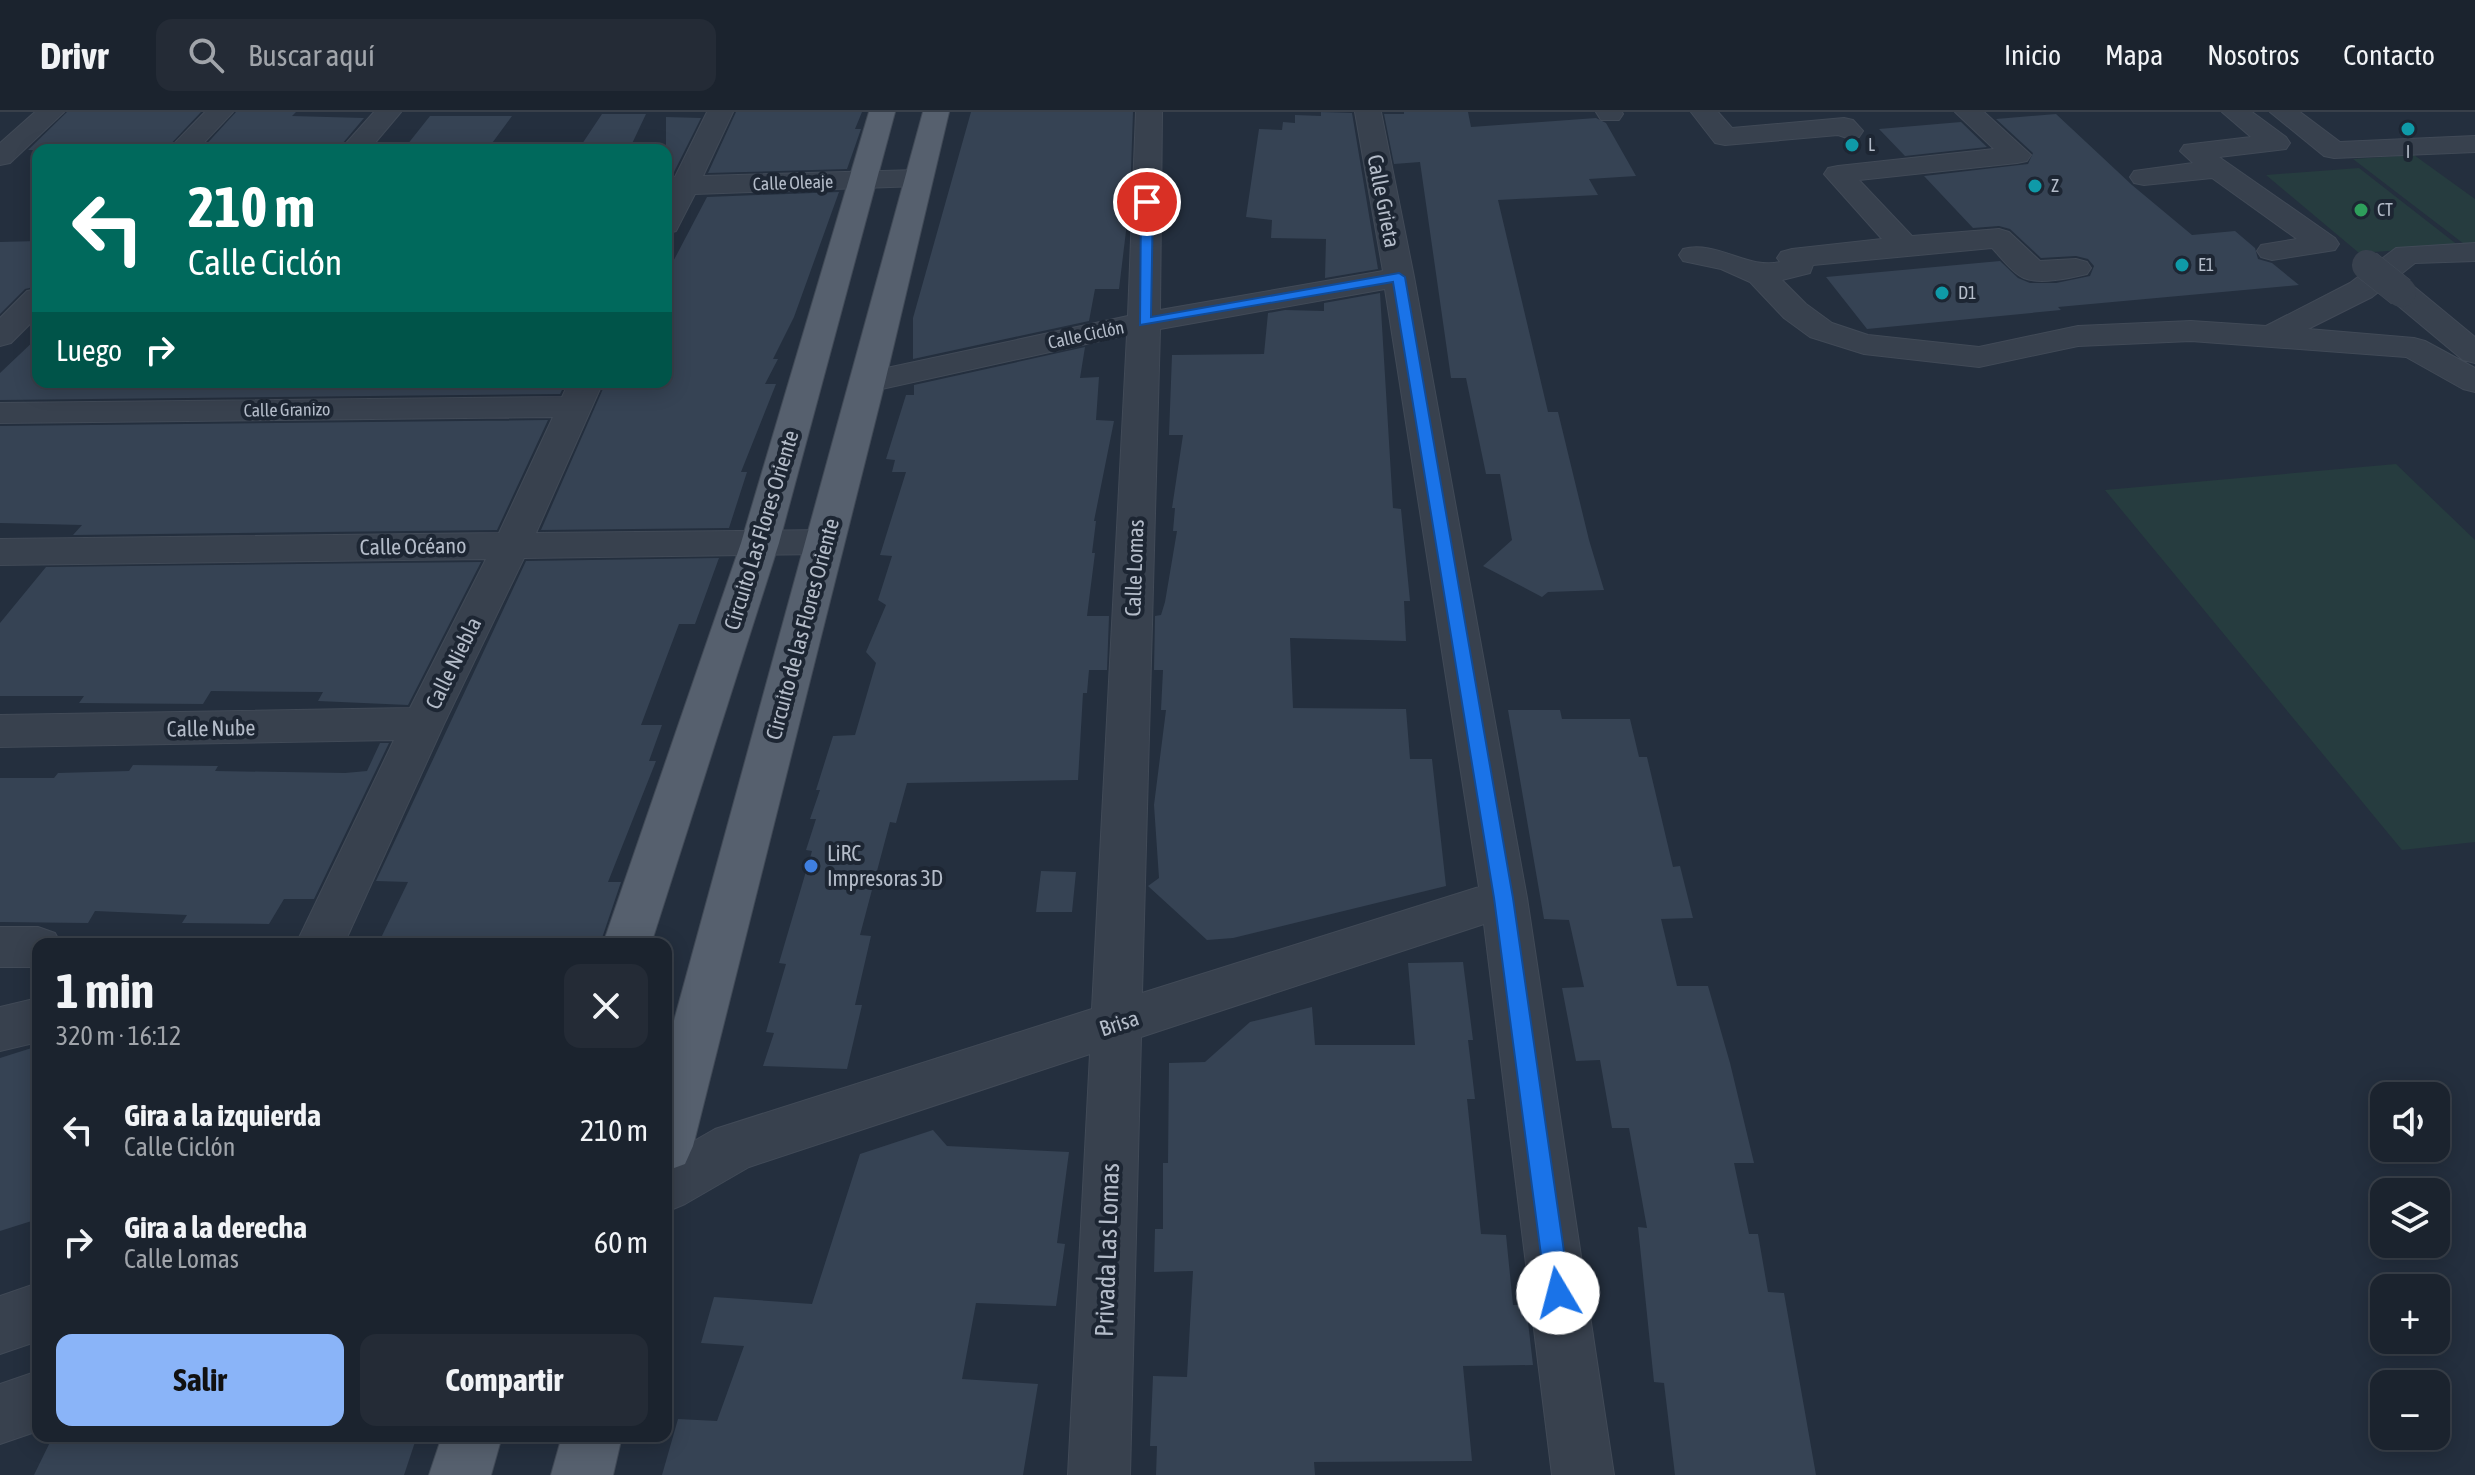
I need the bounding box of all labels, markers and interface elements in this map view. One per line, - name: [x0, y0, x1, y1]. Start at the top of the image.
- search box: [156, 19, 716, 91]
- icon: search: [184, 33, 228, 77]
- text: Drivr: [40, 34, 108, 77]
- text: Buscar aquí: [248, 38, 375, 72]
- text: Inicio: [2004, 39, 2061, 71]
- text: Mapa: [2105, 39, 2163, 71]
- text: Nosotros: [2207, 39, 2299, 71]
- text: Contacto: [2343, 39, 2435, 71]
- marker: I: [2399, 120, 2417, 138]
- place label: L: [1868, 134, 1875, 155]
- marker: L: [1843, 136, 1861, 154]
- place label: I: [2406, 141, 2410, 162]
- street label: Calle Grieta: [1362, 152, 1406, 250]
- pin: [1113, 168, 1181, 236]
- street label: Calle Oleaje: [752, 171, 834, 194]
- text: 210 m: [188, 175, 315, 239]
- place label: Z: [2051, 175, 2059, 196]
- icon: left: [56, 176, 160, 280]
- marker: Z: [2026, 177, 2044, 195]
- icon: arrive: [1125, 180, 1169, 224]
- place label: CT: [2377, 199, 2393, 220]
- marker: CT: [2352, 201, 2370, 219]
- text: Calle Ciclón: [188, 241, 342, 283]
- place label: E1: [2198, 254, 2214, 275]
- marker: E1: [2173, 256, 2191, 274]
- place label: D1: [1958, 282, 1977, 303]
- marker: D1: [1933, 284, 1951, 302]
- street label: Calle Ciclón: [1046, 316, 1126, 353]
- icon: right: [138, 328, 182, 372]
- text: Luego: [56, 333, 122, 367]
- street label: Calle Granizo: [243, 398, 331, 421]
- street label: Circuito Las Flores Oriente: [718, 427, 804, 633]
- street label: Circuito de las Flores Oriente: [760, 515, 844, 743]
- street label: Calle Lomas: [1119, 519, 1149, 617]
- street label: Calle Océano: [359, 532, 467, 560]
- street label: Calle Niebla: [420, 613, 486, 713]
- street label: Calle Nube: [166, 714, 256, 742]
- place label: LiRC Impresoras 3D: [827, 840, 943, 891]
- marker: LiRC Impresoras 3D: [802, 857, 820, 875]
- text: 1 min: [56, 963, 154, 1018]
- button: close: [564, 964, 648, 1048]
- street label: Brisa: [1096, 1004, 1142, 1042]
- text: 320 m · 16:12: [56, 1021, 181, 1051]
- map controls: [2370, 1082, 2450, 1450]
- button: sound: [2370, 1082, 2450, 1162]
- text: Gira a la izquierda: [124, 1098, 321, 1132]
- icon: left: [56, 1108, 100, 1152]
- text: 210 m: [580, 1113, 648, 1147]
- text: Calle Ciclón: [124, 1132, 235, 1162]
- street label: Privada Las Lomas: [1089, 1162, 1125, 1338]
- button: layers: [2370, 1178, 2450, 1258]
- text: Gira a la derecha: [124, 1210, 307, 1244]
- icon: right: [56, 1220, 100, 1264]
- text: 60 m: [594, 1225, 648, 1259]
- text: Calle Lomas: [124, 1244, 239, 1274]
- position arrow: [1516, 1251, 1600, 1335]
- button: +: [2370, 1274, 2450, 1354]
- button: Salir: [56, 1334, 344, 1426]
- button: Compartir: [360, 1334, 648, 1426]
- button: −: [2370, 1370, 2450, 1450]

